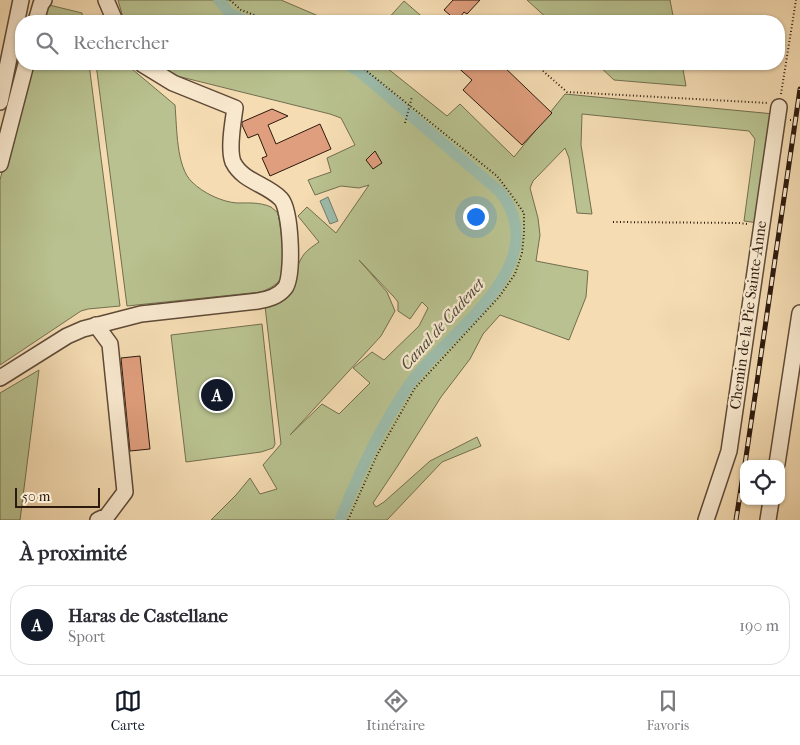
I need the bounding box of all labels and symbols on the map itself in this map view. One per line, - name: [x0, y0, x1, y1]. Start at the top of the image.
- your location: [463, 204, 489, 230]
- street label: Chemin de la Pie Sainte-Anne: [726, 219, 770, 411]
- water label: Canal de Cadenet: [396, 274, 489, 373]
- pin: A: [201, 376, 233, 414]
- scale bar: [15, 485, 100, 508]

